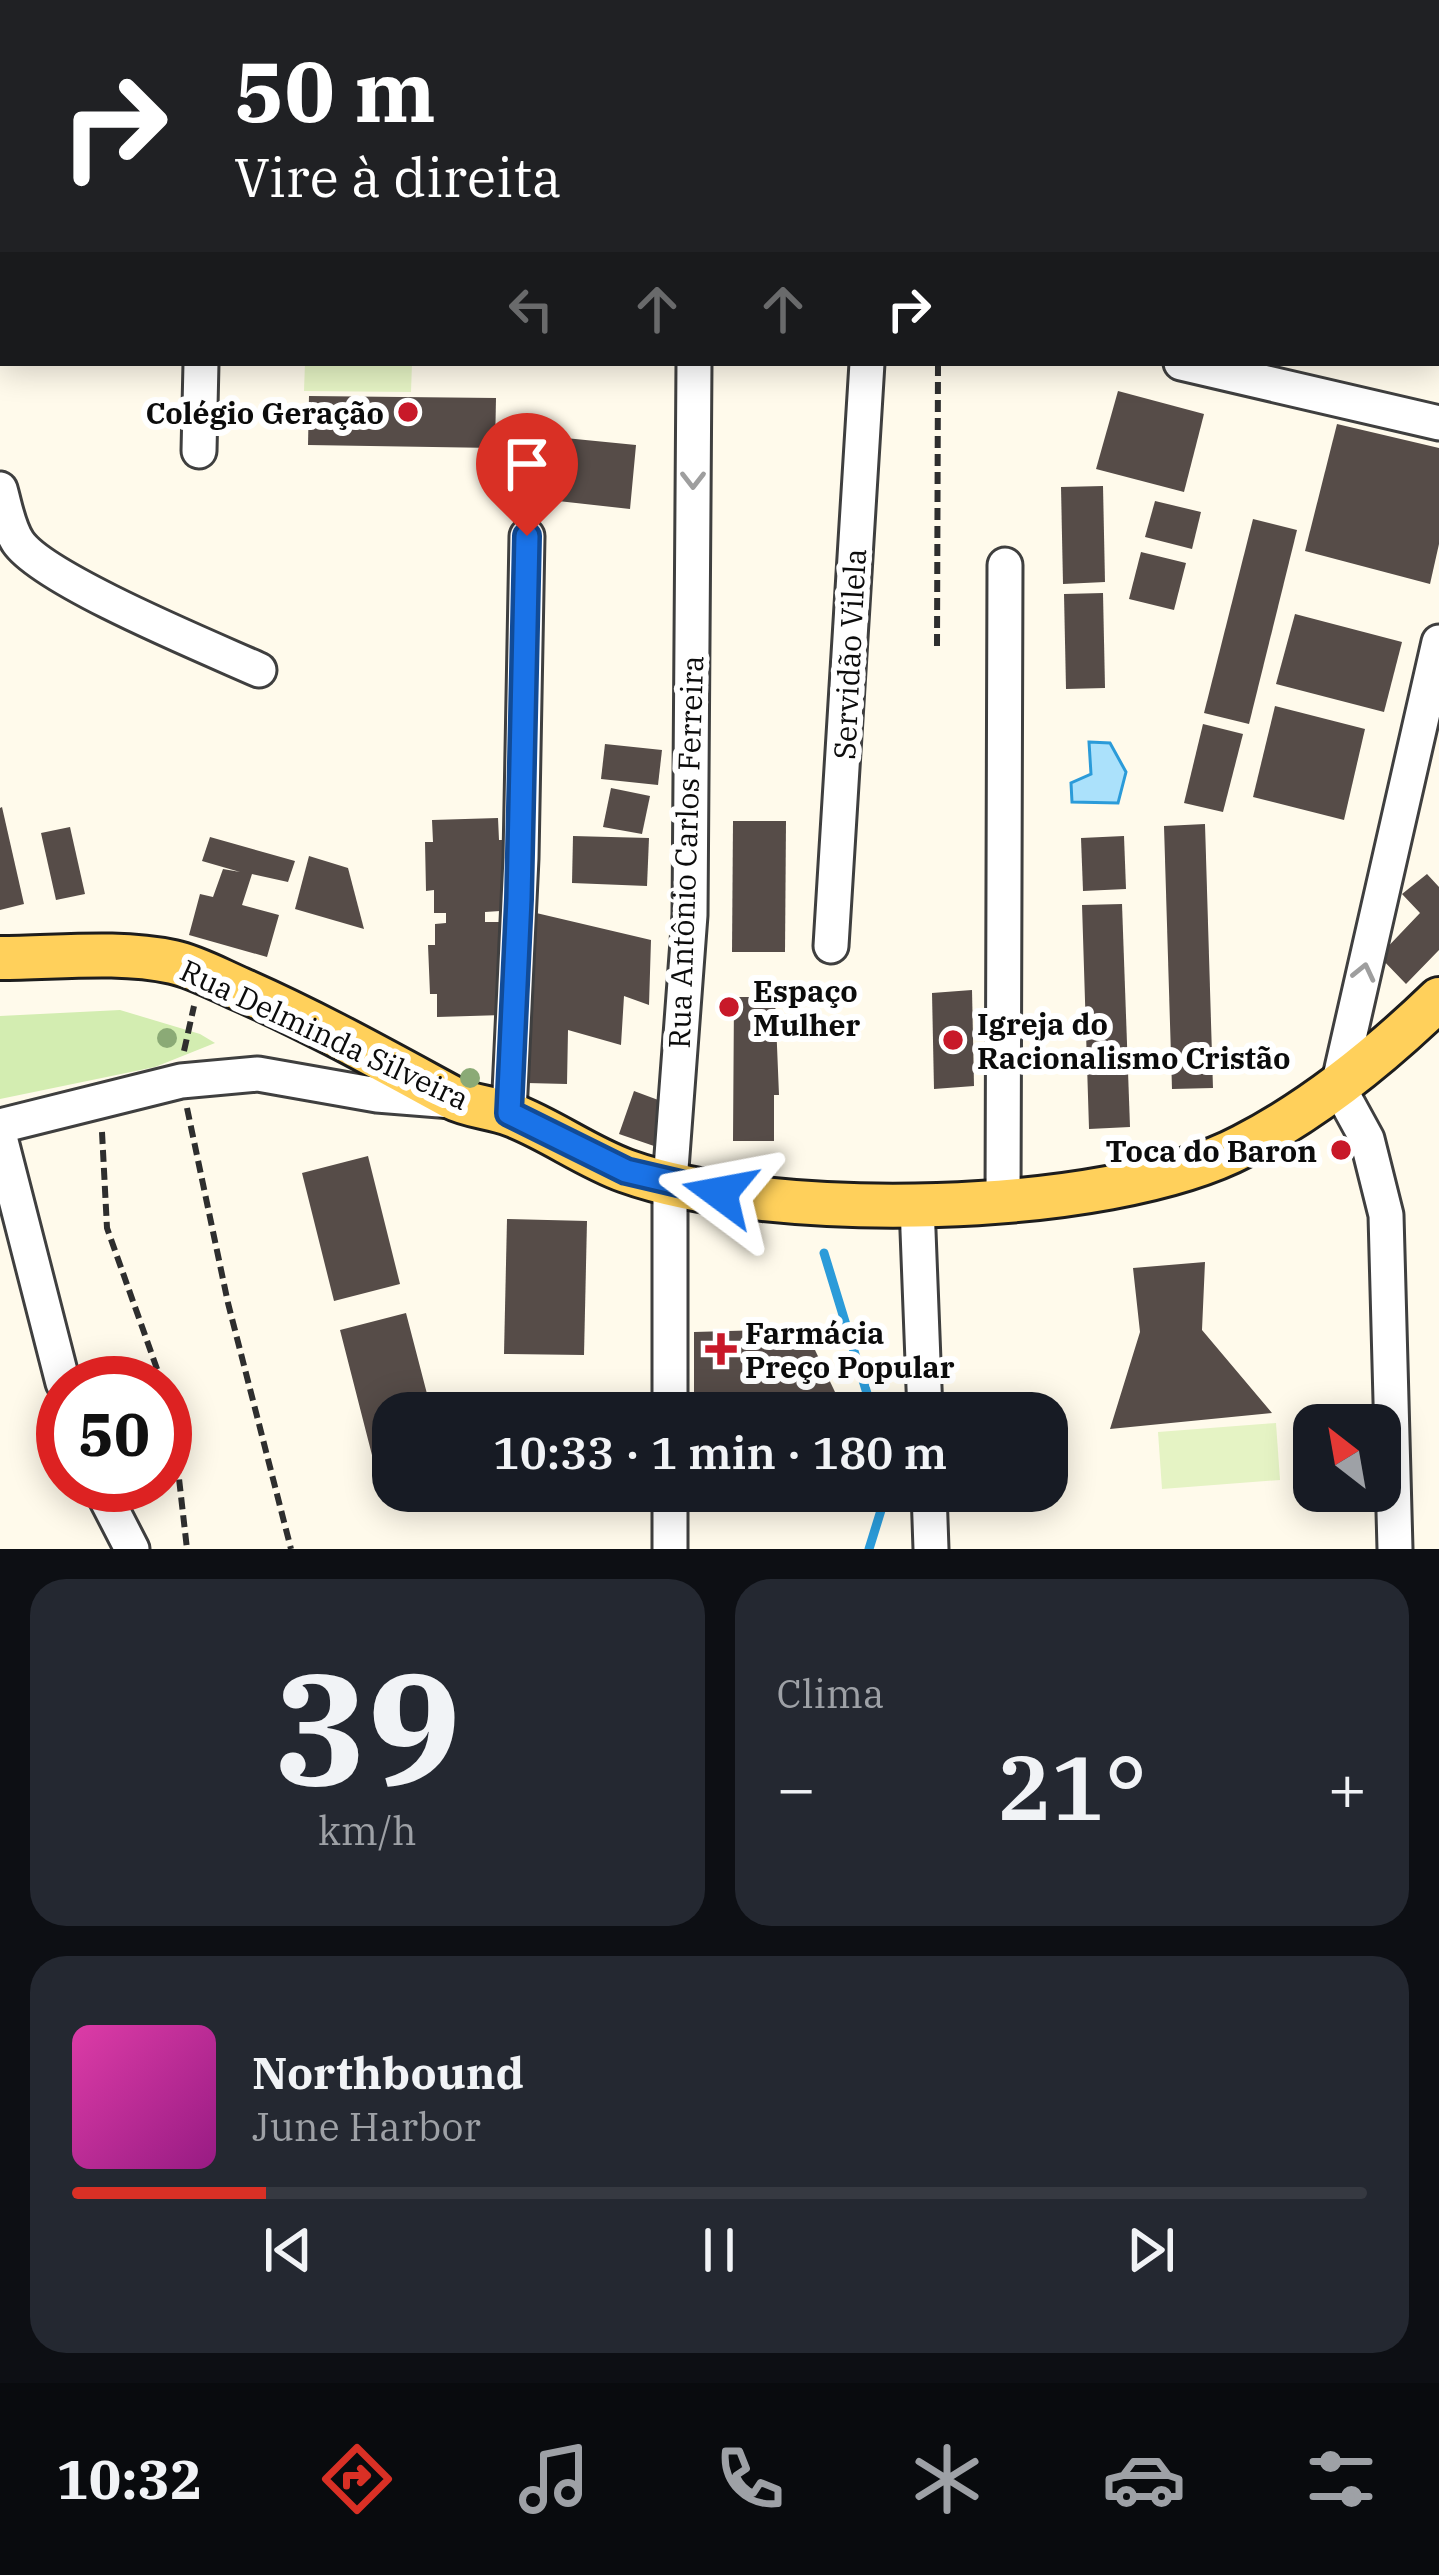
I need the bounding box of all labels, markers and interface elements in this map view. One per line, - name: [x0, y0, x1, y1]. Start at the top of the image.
- text: 50 m: [234, 36, 436, 145]
- icon: right: [36, 48, 192, 204]
- text: Vire à direita: [234, 142, 561, 212]
- icon: left: [498, 276, 564, 342]
- icon: ahead: [624, 276, 690, 342]
- icon: ahead: [750, 276, 816, 342]
- icon: right: [876, 276, 942, 342]
- place label: Colégio Geração: [146, 393, 384, 432]
- marker: Colégio Geração: [395, 399, 421, 425]
- pin: [476, 413, 578, 536]
- icon: arrive: [494, 431, 560, 497]
- one-way arrow: [680, 472, 706, 490]
- street label: Servidão Vilela: [824, 548, 874, 760]
- street label: Rua Antônio Carlos Ferreira: [659, 655, 711, 1049]
- street label: Rua Delminda Silveira: [174, 950, 476, 1118]
- one-way arrow: [1350, 962, 1375, 982]
- place label: Espaço Mulher: [753, 971, 861, 1044]
- marker: Espaço Mulher: [716, 994, 742, 1020]
- place label: Igreja do Racionalismo Cristão: [977, 1004, 1291, 1077]
- marker: Igreja do Racionalismo Cristão: [940, 1027, 966, 1053]
- position arrow: [657, 1130, 783, 1256]
- place label: Toca do Baron: [1106, 1131, 1317, 1170]
- marker: Toca do Baron: [1328, 1137, 1354, 1163]
- place label: Farmácia Preço Popular: [745, 1313, 955, 1386]
- marker: Farmácia Preço Popular: [708, 1336, 734, 1362]
- speed limit sign: 50: [36, 1356, 192, 1512]
- north arrow: [1293, 1404, 1401, 1512]
- map controls: [1293, 1404, 1401, 1512]
- text: 10:33 · 1 min · 180 m: [493, 1423, 947, 1481]
- text: 39: [274, 1625, 461, 1828]
- text: Clima: [777, 1668, 884, 1719]
- text: 21°: [997, 1728, 1147, 1845]
- text: −: [777, 1744, 816, 1830]
- text: +: [1327, 1744, 1367, 1830]
- text: km/h: [318, 1805, 417, 1856]
- text: Northbound: [252, 2043, 524, 2101]
- text: June Harbor: [252, 2101, 481, 2152]
- icon: previous: [255, 2217, 321, 2283]
- icon: pause: [686, 2217, 752, 2283]
- icon: next: [1118, 2217, 1184, 2283]
- icon: directions: [315, 2437, 399, 2521]
- icon: music: [512, 2437, 596, 2521]
- icon: phone: [708, 2437, 792, 2521]
- icon: climate: [905, 2437, 989, 2521]
- icon: car: [1102, 2437, 1186, 2521]
- icon: filters: [1299, 2437, 1383, 2521]
- text: 10:32: [56, 2444, 202, 2514]

